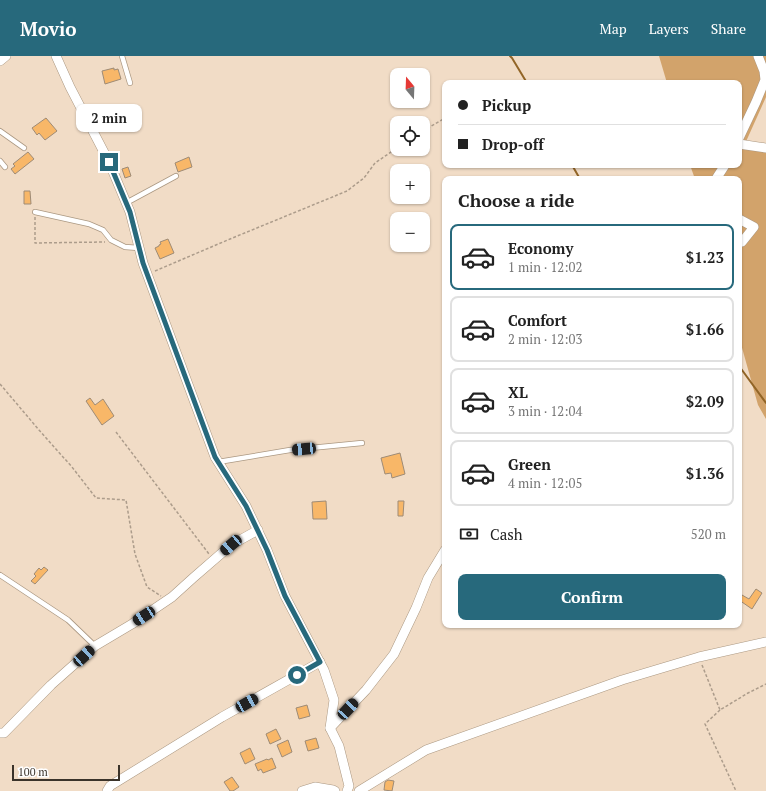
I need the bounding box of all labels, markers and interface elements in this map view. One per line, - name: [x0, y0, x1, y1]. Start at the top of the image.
- text: Movio: [20, 16, 77, 41]
- text: Map: [600, 19, 627, 38]
- text: Layers: [649, 19, 689, 38]
- text: Share: [711, 19, 746, 38]
- north arrow: [390, 68, 430, 108]
- map controls: [390, 68, 430, 252]
- text: Pickup: [482, 95, 531, 115]
- callout: 2 min: [76, 104, 142, 132]
- text: 2 min: [91, 109, 127, 127]
- button: locate: [390, 116, 430, 156]
- text: Drop-off: [482, 134, 544, 154]
- route end: [100, 153, 118, 171]
- button: +: [390, 164, 430, 204]
- text: Choose a ride: [458, 188, 574, 212]
- button: −: [390, 212, 430, 252]
- text: Economy: [508, 238, 573, 258]
- icon: car: [460, 239, 496, 275]
- text: $1.23: [686, 247, 724, 267]
- text: 1 min · 12:02: [508, 258, 582, 276]
- text: Comfort: [508, 310, 567, 330]
- icon: car: [460, 311, 496, 347]
- text: $1.66: [686, 319, 724, 339]
- text: 2 min · 12:03: [508, 330, 582, 348]
- text: XL: [508, 382, 528, 402]
- icon: car: [460, 383, 496, 419]
- text: $2.09: [686, 391, 724, 411]
- text: 3 min · 12:04: [508, 402, 582, 420]
- car: [292, 442, 316, 456]
- text: Green: [508, 454, 551, 474]
- icon: car: [460, 455, 496, 491]
- text: $1.36: [686, 463, 724, 483]
- text: 4 min · 12:05: [508, 474, 582, 492]
- icon: cash: [458, 523, 480, 545]
- text: Cash: [490, 524, 523, 544]
- text: 520 m: [691, 525, 726, 543]
- car: [218, 533, 244, 557]
- button: Confirm: [458, 574, 726, 620]
- car: [131, 604, 157, 628]
- car: [71, 644, 97, 668]
- route start: [288, 666, 306, 684]
- car: [234, 692, 260, 714]
- car: [335, 696, 361, 722]
- scale bar: [12, 763, 120, 782]
- text: 100 m: [18, 765, 48, 779]

